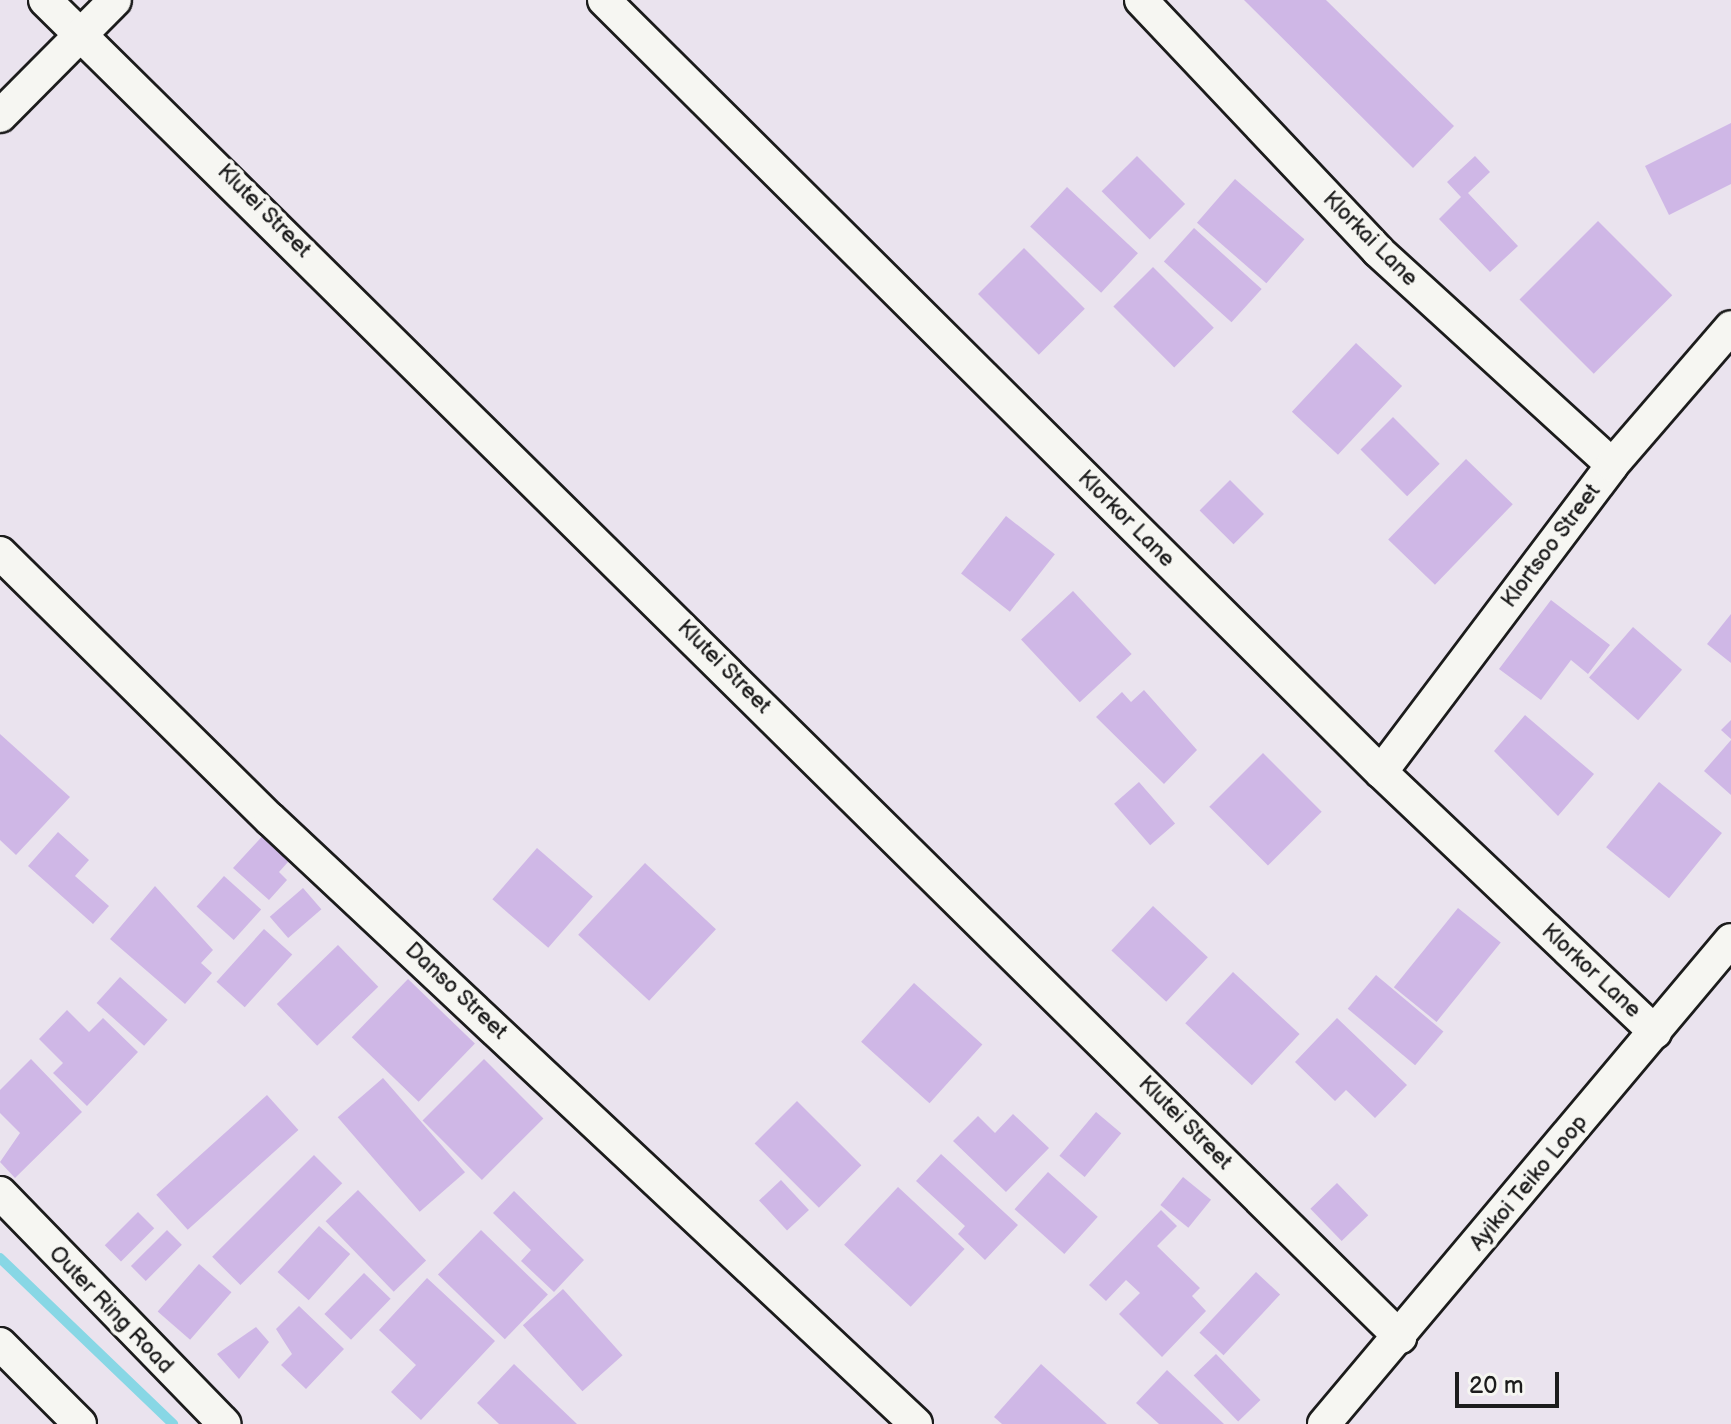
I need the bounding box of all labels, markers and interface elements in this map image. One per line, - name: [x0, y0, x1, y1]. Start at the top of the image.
- street label: Klutei Street: [212, 159, 316, 263]
- street label: Klorkai Lane: [1317, 186, 1423, 292]
- street label: Klorkor Lane: [1072, 465, 1180, 573]
- street label: Klortsoo Street: [1496, 479, 1606, 613]
- street label: Klutei Street: [672, 615, 776, 719]
- street label: Klorkor Lane: [1536, 918, 1646, 1024]
- street label: Danso Street: [399, 937, 513, 1045]
- street label: Klutei Street: [1133, 1071, 1237, 1175]
- street label: Ayikoi Teiko Loop: [1464, 1109, 1594, 1257]
- street label: Outer Ring Road: [43, 1241, 179, 1379]
- scale bar: [1459, 1356, 1563, 1406]
- text: 20 m: [1469, 1371, 1524, 1400]

